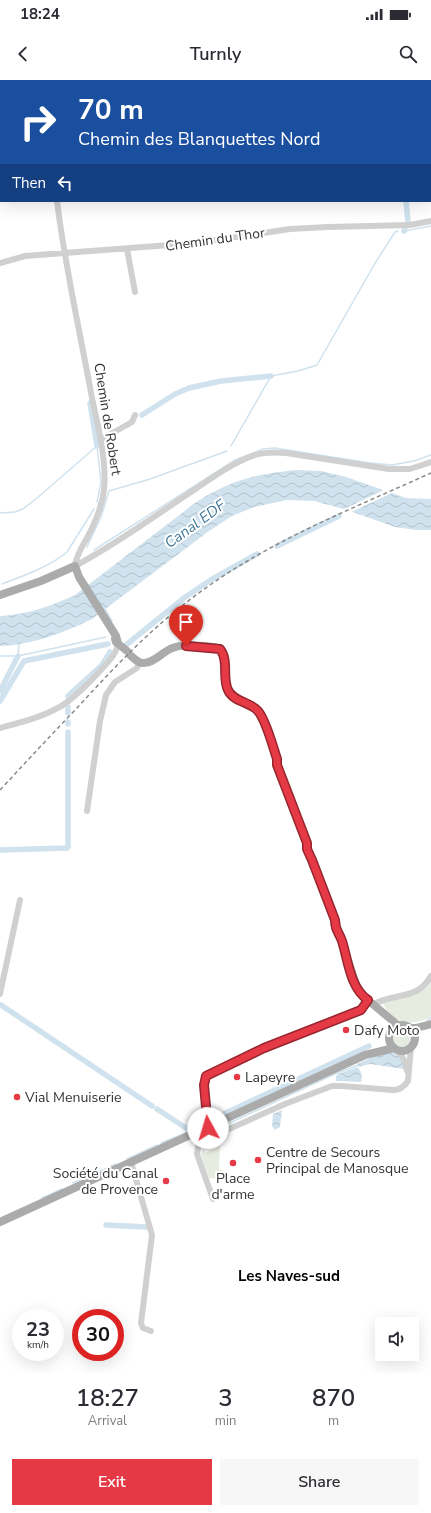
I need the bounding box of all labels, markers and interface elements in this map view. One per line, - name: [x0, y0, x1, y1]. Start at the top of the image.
- text: 18:24: [20, 4, 60, 24]
- text: Turnly: [190, 42, 241, 66]
- icon: back: [12, 43, 34, 65]
- icon: search: [397, 43, 419, 65]
- text: 70 m: [78, 91, 144, 129]
- icon: right: [12, 96, 64, 148]
- text: Chemin des Blanquettes Nord: [78, 127, 320, 151]
- icon: left: [54, 172, 76, 194]
- text: Then: [12, 173, 46, 193]
- street label: Chemin du Thor: [164, 223, 266, 256]
- street label: Chemin de Robert: [89, 361, 126, 477]
- water label: Canal EDF: [161, 495, 230, 553]
- pin: [169, 605, 203, 646]
- icon: arrive: [175, 611, 197, 633]
- place label: Dafy Moto: [354, 1021, 420, 1040]
- marker: Dafy Moto: [341, 1025, 351, 1035]
- place label: Lapeyre: [245, 1068, 295, 1087]
- marker: Lapeyre: [232, 1072, 242, 1082]
- place label: Vial Menuiserie: [24, 1088, 121, 1107]
- marker: Vial Menuiserie: [12, 1092, 22, 1102]
- position arrow: [187, 1107, 229, 1149]
- place label: Centre de Secours Principal de Manosque: [266, 1143, 409, 1178]
- marker: Centre de Secours Principal de Manosque: [253, 1155, 263, 1165]
- marker: Place d'arme: [228, 1158, 238, 1168]
- place label: Société du Canal de Provence: [53, 1164, 159, 1199]
- place label: Place d'arme: [211, 1169, 255, 1204]
- marker: Société du Canal de Provence: [161, 1176, 171, 1186]
- district label: Les Naves-sud: [238, 1266, 340, 1286]
- speed limit sign: 30: [72, 1309, 124, 1361]
- text: 23: [26, 1316, 50, 1343]
- map controls: [375, 1317, 419, 1361]
- button: sound: [375, 1317, 419, 1361]
- text: km/h: [27, 1338, 49, 1352]
- text: 18:27: [76, 1382, 139, 1414]
- text: 3: [218, 1382, 233, 1414]
- text: 870: [312, 1382, 355, 1414]
- text: Arrival: [88, 1412, 127, 1430]
- text: min: [215, 1412, 236, 1430]
- text: m: [328, 1412, 339, 1430]
- button: Exit: [12, 1459, 212, 1505]
- button: Share: [220, 1459, 419, 1505]

